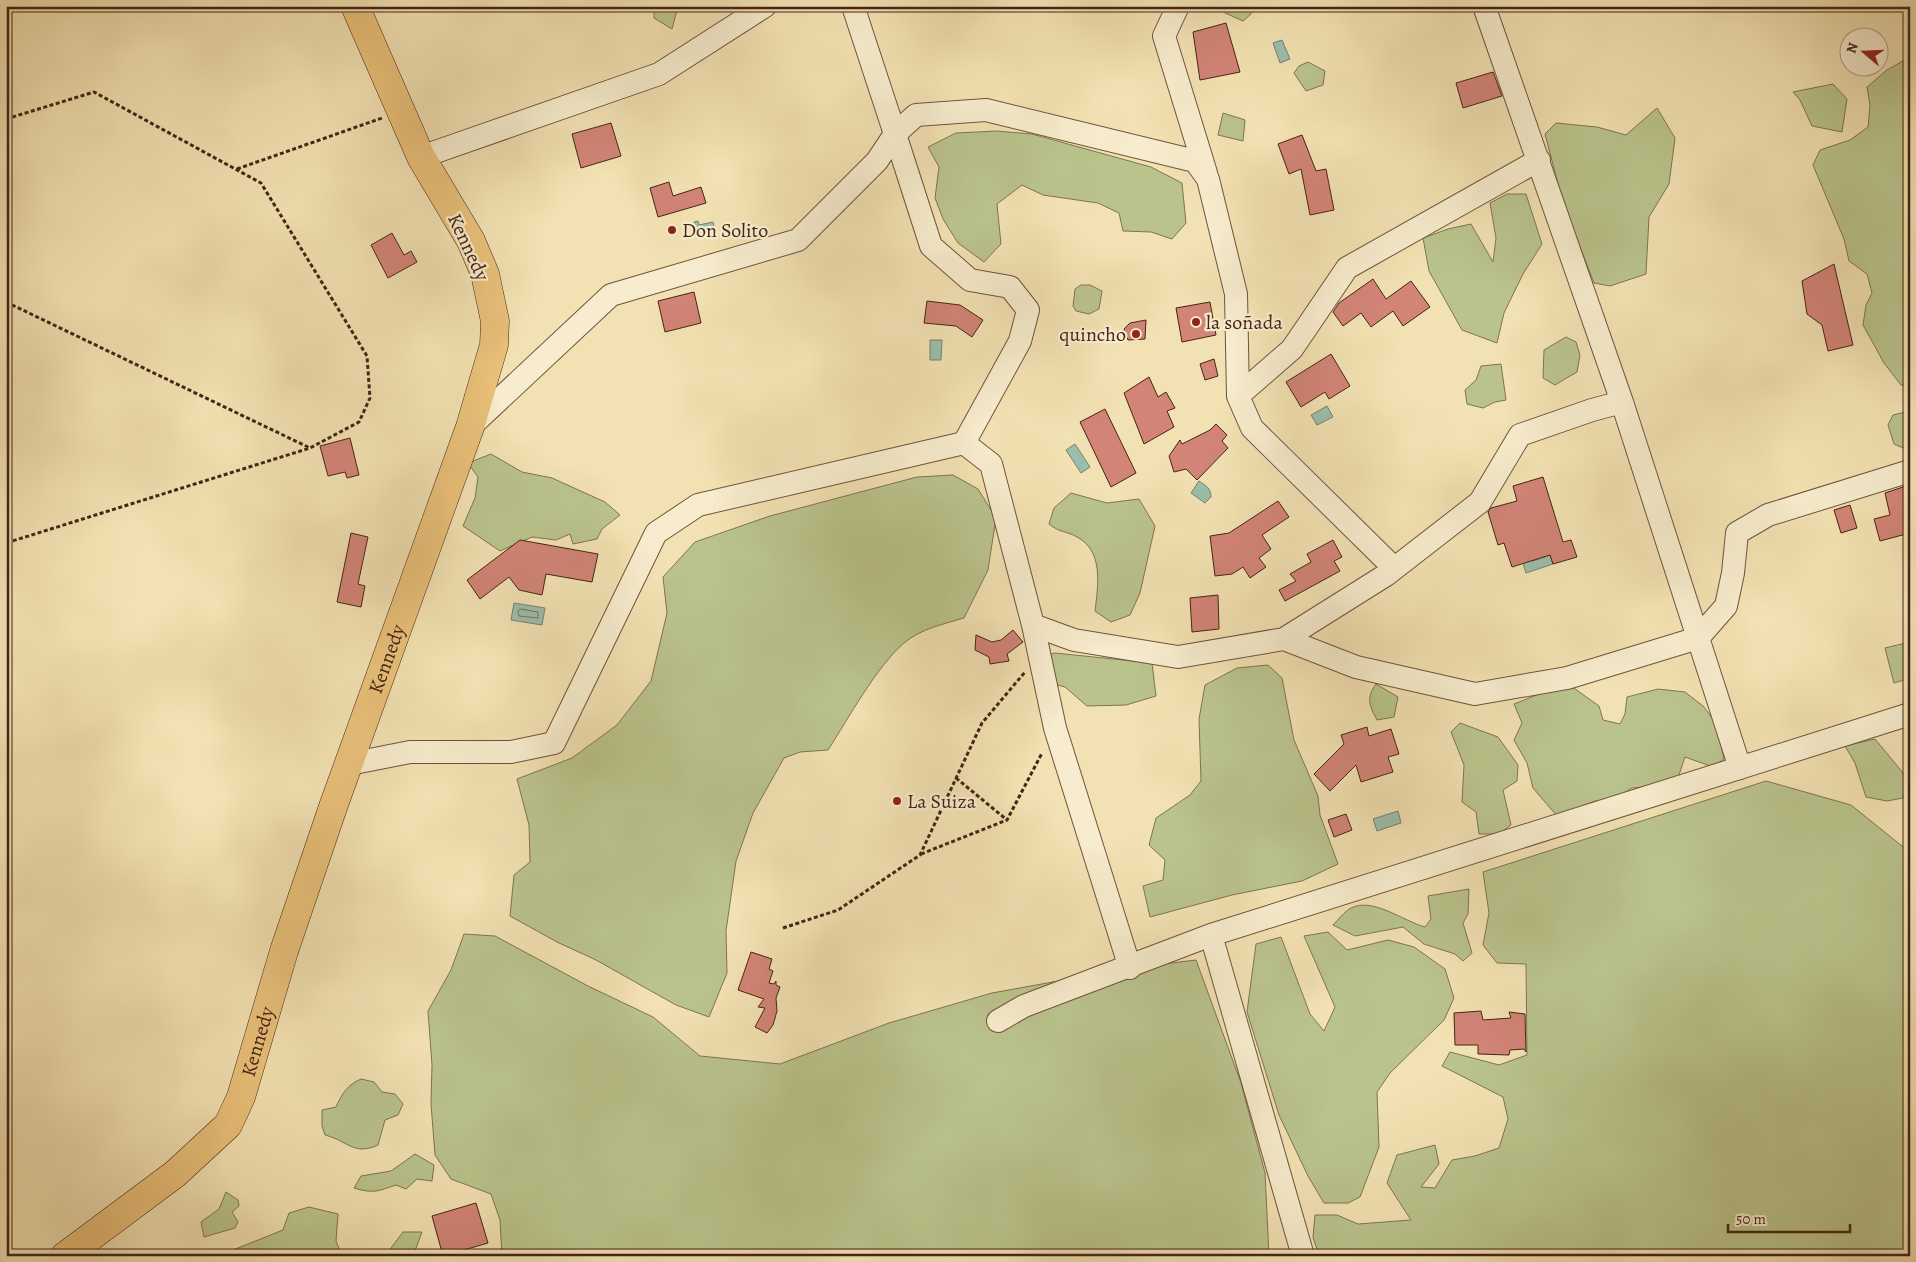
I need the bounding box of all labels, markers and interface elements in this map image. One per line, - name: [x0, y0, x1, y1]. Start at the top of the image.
- north arrow: [1838, 28, 1888, 78]
- text: N: [1842, 40, 1863, 56]
- street label: Kennedy: [441, 209, 496, 286]
- place label: Don Solito: [682, 217, 768, 244]
- marker: Don Solito: [666, 224, 678, 236]
- place label: la soñada: [1206, 309, 1283, 336]
- marker: la soñada: [1190, 316, 1202, 328]
- place label: quincho: [1059, 321, 1126, 348]
- marker: quincho: [1130, 328, 1142, 340]
- street label: Kennedy: [362, 620, 412, 697]
- place label: La Suiza: [907, 788, 977, 815]
- marker: La Suiza: [891, 795, 903, 807]
- street label: Kennedy: [235, 1003, 281, 1080]
- scale bar: [1728, 1202, 1851, 1234]
- text: 50 m: [1736, 1209, 1766, 1229]

